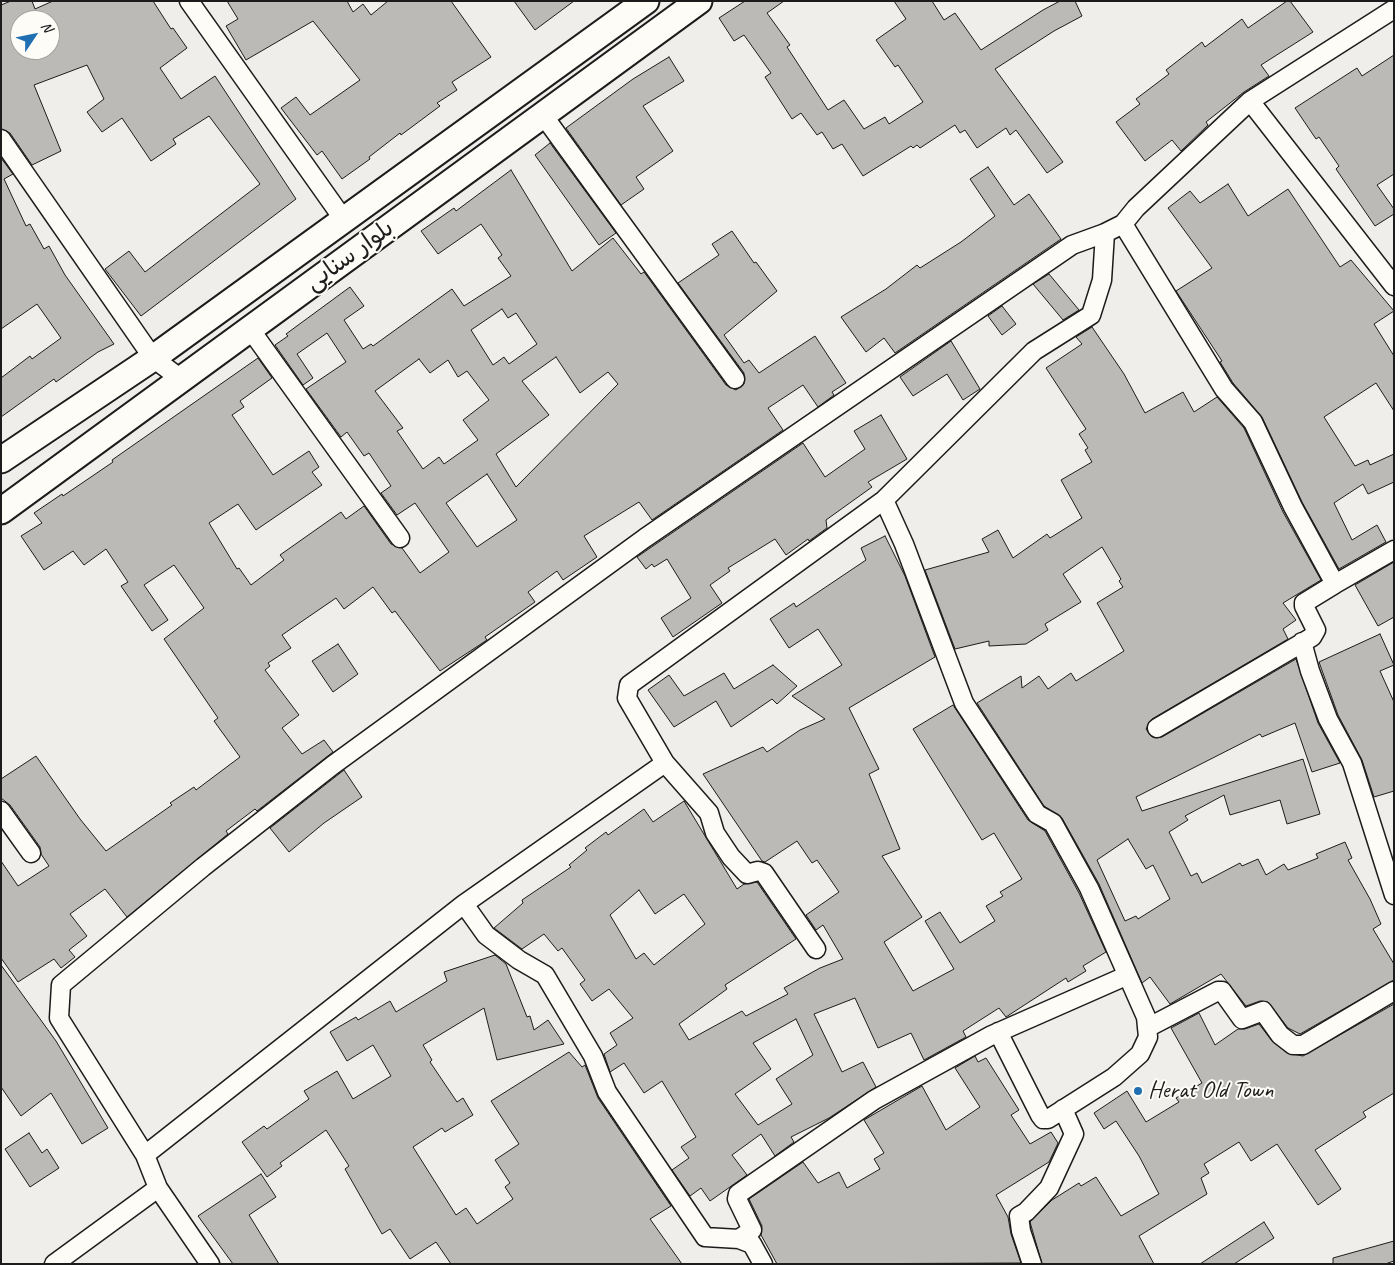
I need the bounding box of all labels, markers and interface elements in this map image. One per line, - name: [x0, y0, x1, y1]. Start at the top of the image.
- north arrow: [10, 10, 60, 60]
- text: N: [38, 19, 56, 35]
- street label: بلوار سنایی: [300, 214, 400, 298]
- place label: Herat Old Town: [1148, 1077, 1273, 1105]
- marker: Herat Old Town: [1132, 1085, 1144, 1097]

